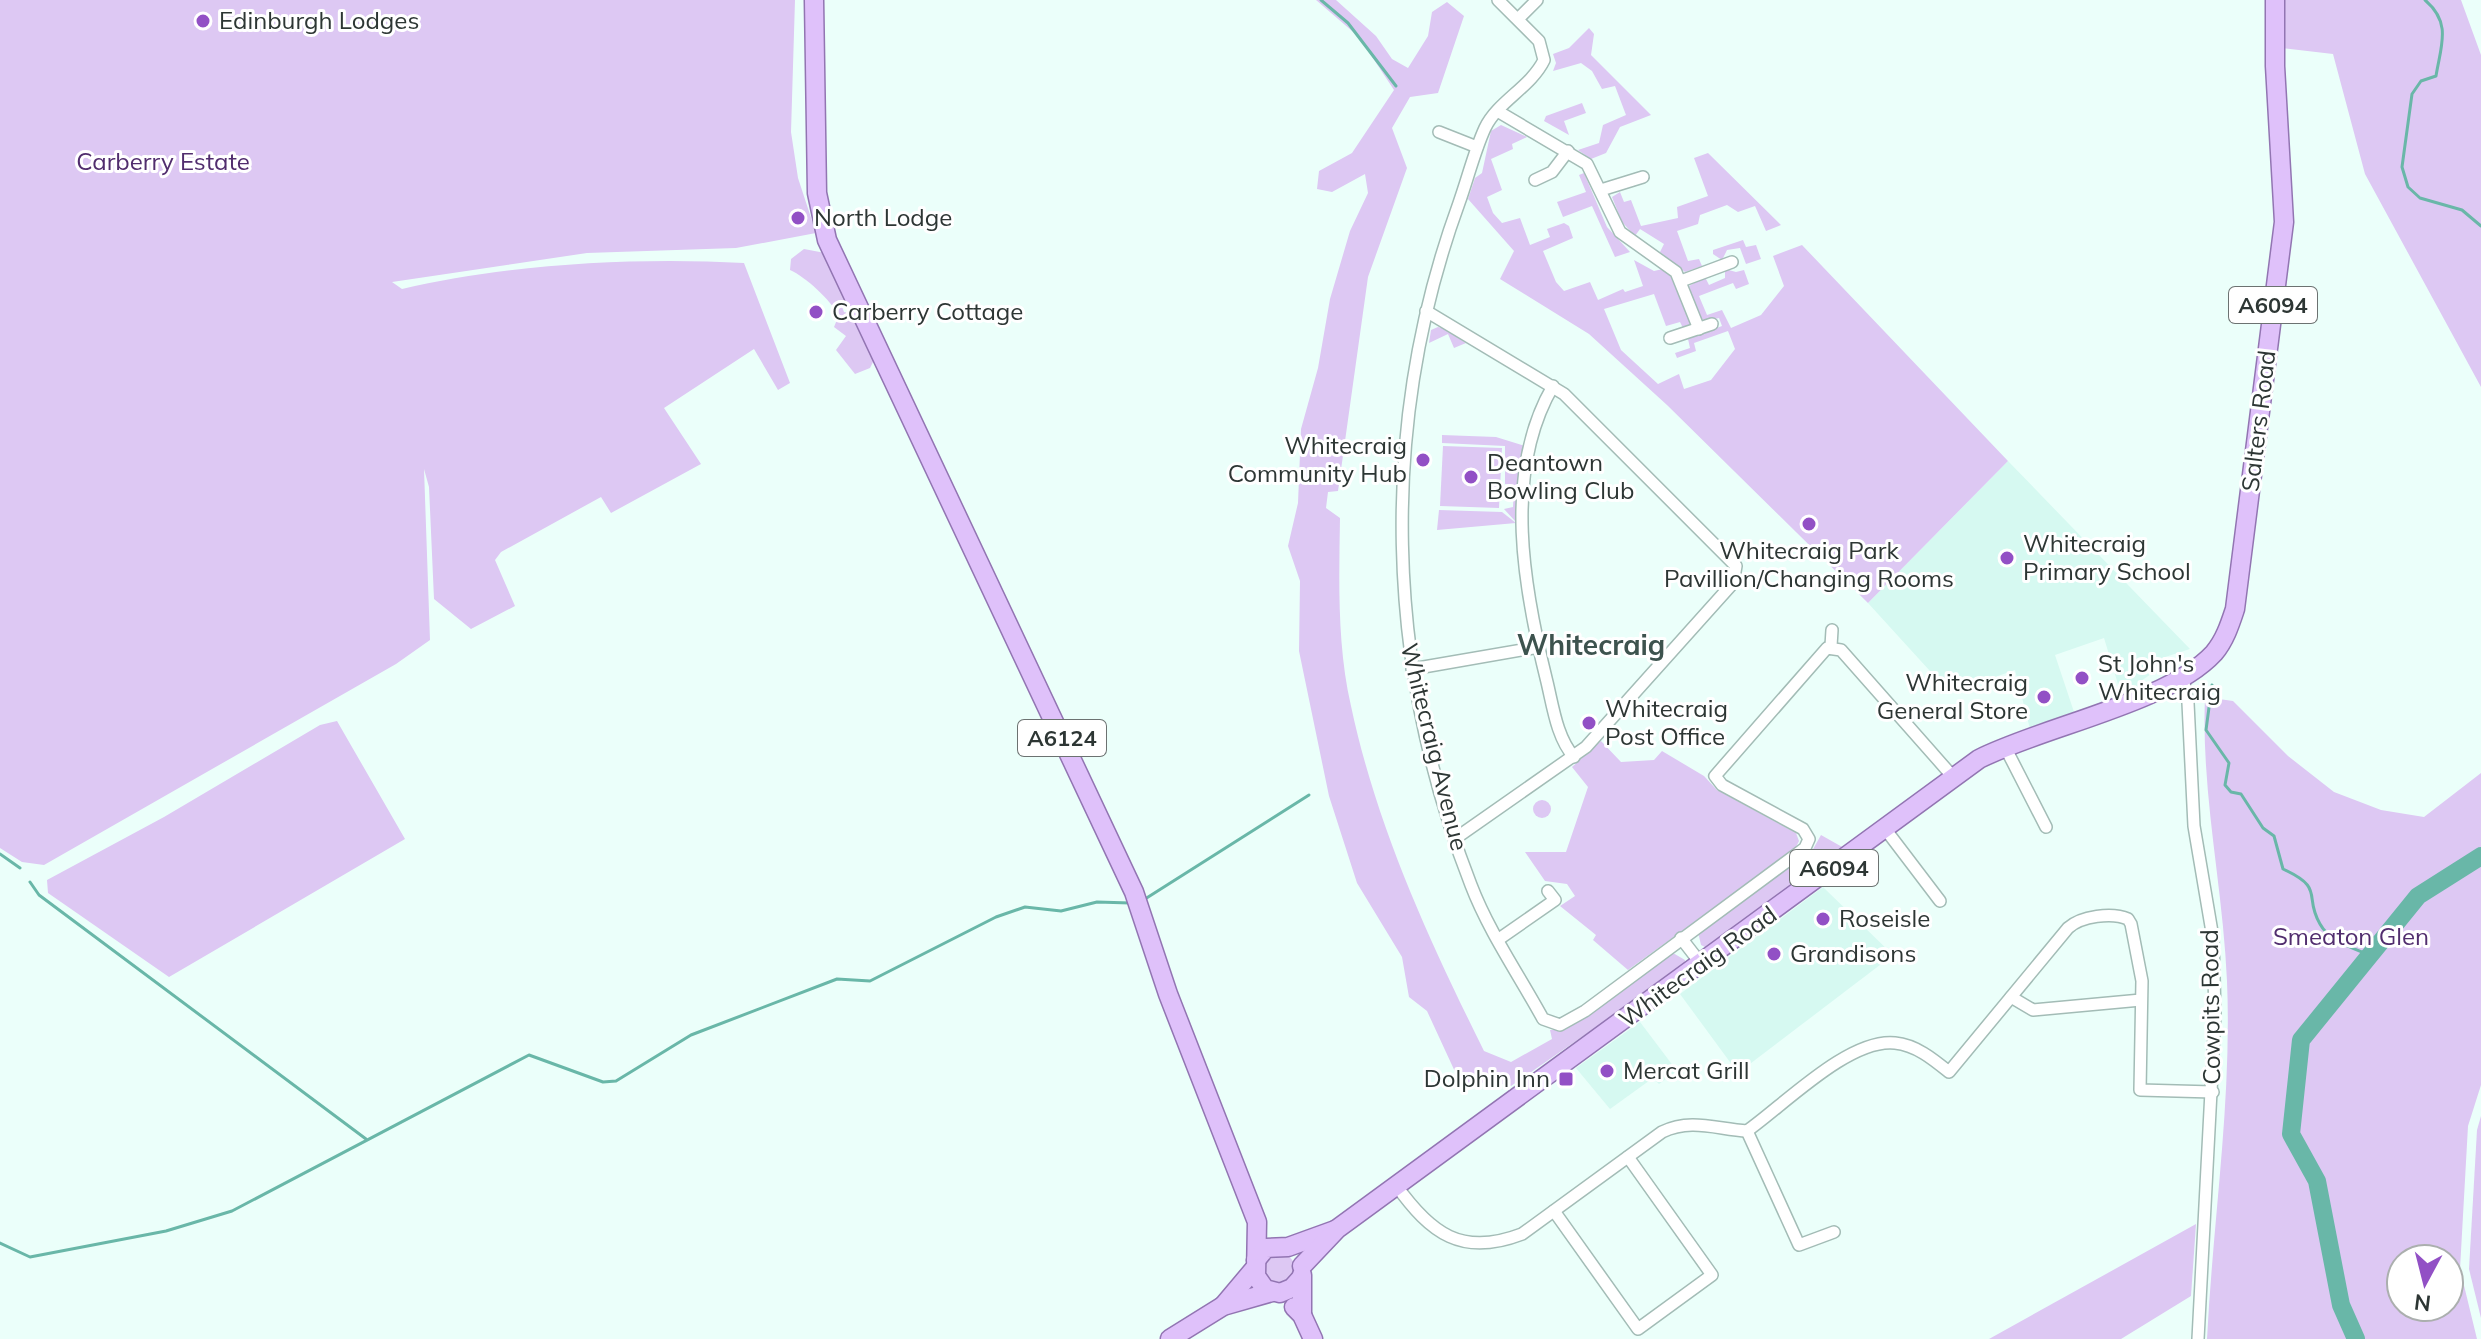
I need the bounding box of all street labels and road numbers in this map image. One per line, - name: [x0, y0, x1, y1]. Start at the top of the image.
- road number: A6094: [2229, 287, 2317, 323]
- street label: Salters Road: [2234, 349, 2282, 493]
- street label: Whitecraig Avenue: [1395, 640, 1475, 854]
- road number: A6124: [1018, 720, 1106, 756]
- road number: A6094: [1790, 850, 1878, 886]
- street label: Whitecraig Road: [1613, 899, 1782, 1034]
- street label: Cowpits Road: [2194, 929, 2226, 1085]

